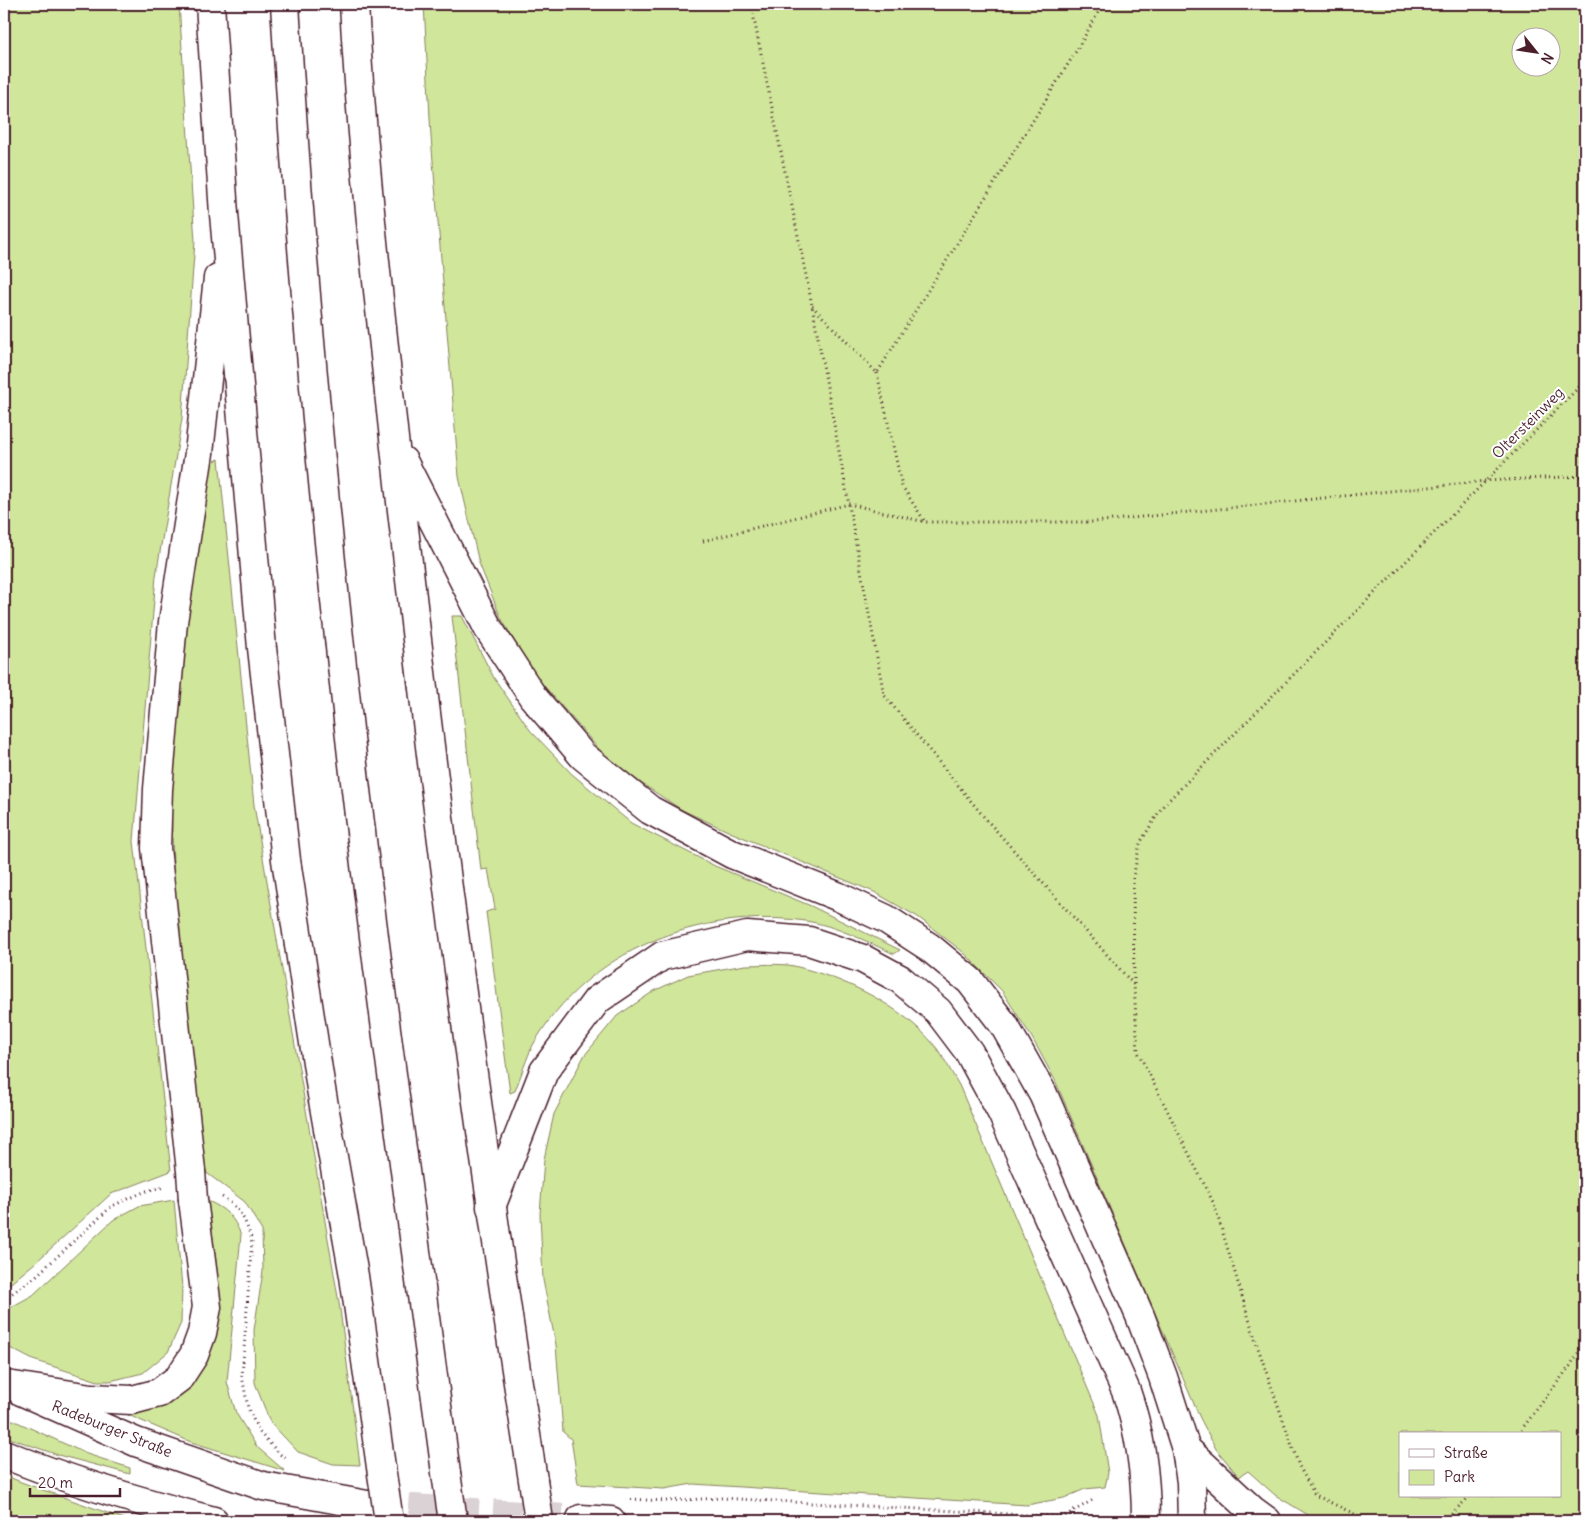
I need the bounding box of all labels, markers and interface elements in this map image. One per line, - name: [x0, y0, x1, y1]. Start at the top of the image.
- north arrow: [1512, 28, 1562, 78]
- text: N: [1537, 50, 1557, 67]
- street label: Oltersteinweg: [1488, 383, 1568, 463]
- street label: Radeburger Straße: [49, 1396, 175, 1461]
- legend: [1399, 1432, 1562, 1498]
- text: Straße: [1444, 1443, 1488, 1462]
- scale bar: [30, 1465, 120, 1497]
- text: Park: [1444, 1467, 1475, 1486]
- text: 20 m: [38, 1473, 73, 1492]

